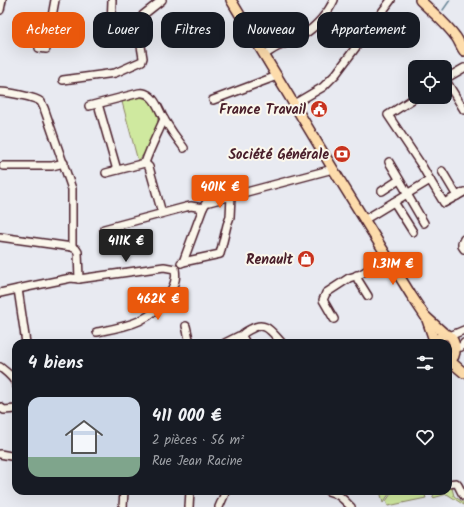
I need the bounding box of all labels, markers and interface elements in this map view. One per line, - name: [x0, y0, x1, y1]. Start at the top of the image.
- chip: Acheter: [12, 12, 85, 48]
- chip: Louer: [93, 12, 153, 48]
- chip: Filtres: [161, 12, 225, 48]
- chip: Nouveau: [233, 12, 309, 48]
- chip: Appartement: [317, 12, 420, 48]
- map controls: [408, 60, 452, 104]
- button: locate: [408, 60, 452, 104]
- place label: France Travail: [219, 99, 306, 121]
- public building icon: France Travail: [309, 99, 329, 119]
- place label: Société Générale: [228, 144, 329, 166]
- bank icon: Société Générale: [332, 144, 352, 164]
- pin: 401K €: [187, 175, 253, 209]
- text: 401K €: [201, 177, 239, 198]
- pin: 411K €: [93, 229, 159, 263]
- text: 411K €: [108, 231, 144, 252]
- place label: Renault: [246, 249, 294, 271]
- shop icon: Renault: [296, 249, 316, 269]
- pin: 1.31M €: [356, 252, 430, 286]
- text: 1.31M €: [372, 254, 414, 275]
- pin: 462K €: [125, 287, 191, 321]
- text: 462K €: [137, 289, 179, 310]
- text: 4 biens: [28, 350, 84, 377]
- icon: filters: [414, 352, 436, 374]
- text: 411 000 €: [152, 403, 222, 430]
- icon: home: [60, 413, 108, 461]
- icon: heart: [414, 426, 436, 448]
- text: 2 pièces · 56 m²: [152, 430, 244, 451]
- text: Rue Jean Racine: [152, 451, 242, 472]

